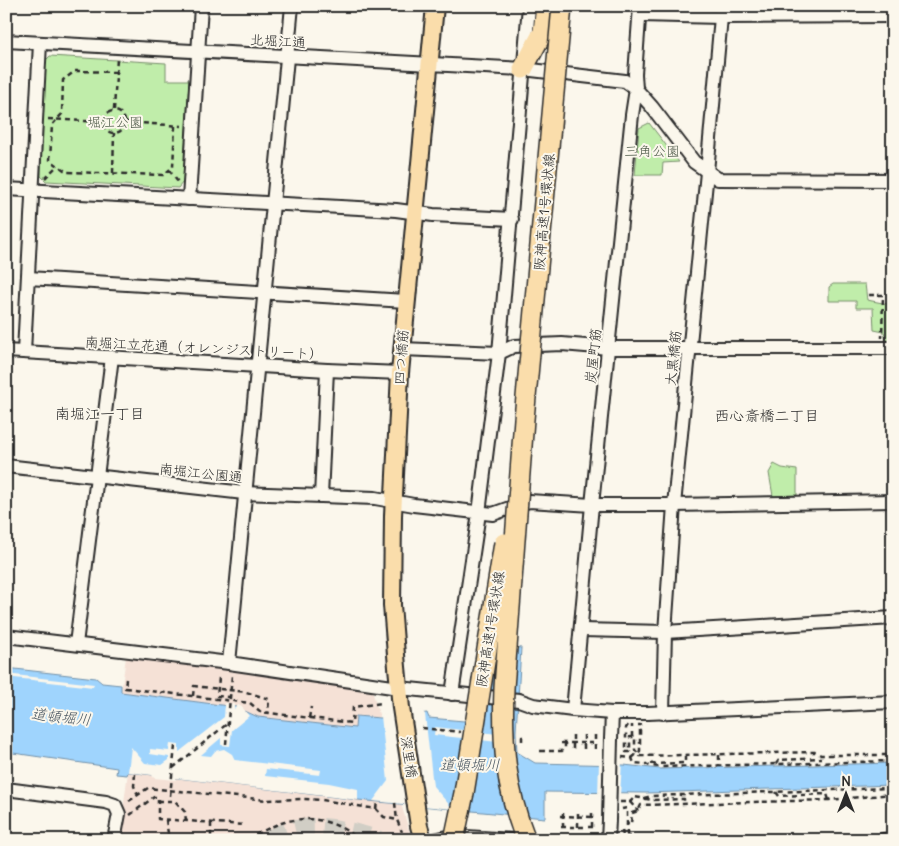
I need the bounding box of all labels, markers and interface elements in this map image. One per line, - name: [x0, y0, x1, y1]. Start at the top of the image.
- street label: 北堀江通: [250, 31, 306, 51]
- park label: 堀江公園: [87, 113, 143, 131]
- park label: 三角公園: [624, 142, 680, 160]
- street label: 阪神高速1号環状線: [530, 153, 558, 271]
- street label: 炭屋町筋: [581, 327, 605, 385]
- street label: 四つ橋筋: [390, 328, 412, 386]
- street label: 大黒橋筋: [661, 329, 685, 387]
- street label: 南堀江立花通（オレンジストリート）: [84, 333, 324, 363]
- district label: 南堀江一丁目: [55, 404, 145, 423]
- district label: 西心斎橋二丁目: [714, 406, 820, 425]
- street label: 南堀江公園通: [158, 460, 244, 486]
- street label: 阪神高速1号環状線: [472, 570, 508, 688]
- water label: 道頓堀川: [30, 704, 92, 729]
- street label: 深里橋: [397, 735, 421, 779]
- water label: 道頓堀川: [440, 755, 500, 774]
- north arrow: [822, 768, 872, 818]
- text: N: [841, 772, 851, 790]

